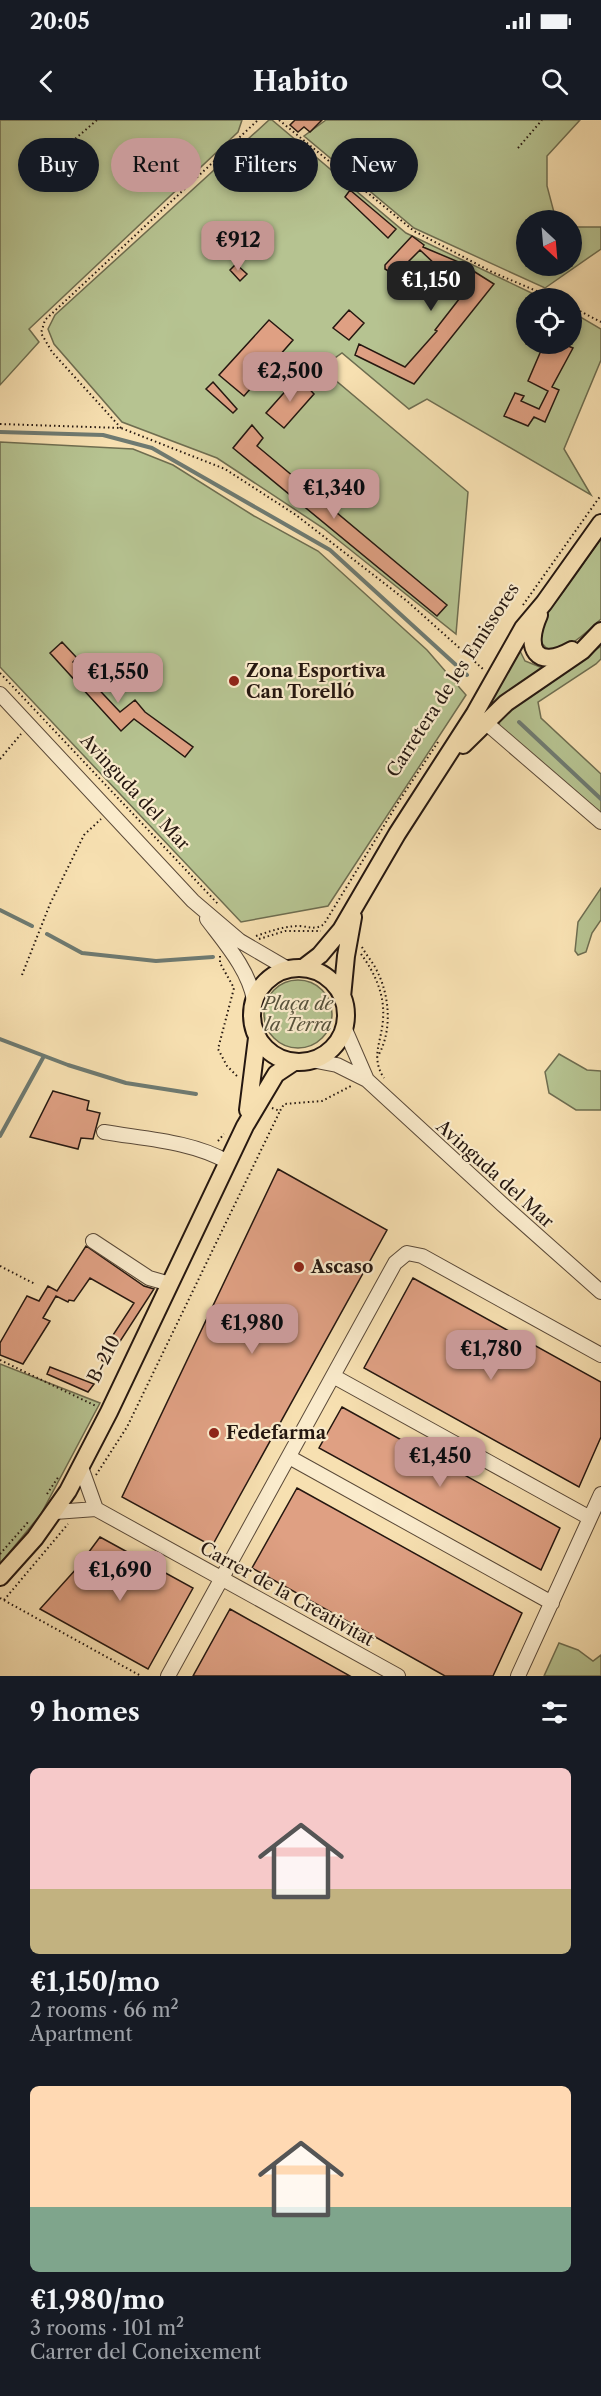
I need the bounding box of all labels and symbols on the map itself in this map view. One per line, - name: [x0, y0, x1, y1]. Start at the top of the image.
- north arrow: [516, 210, 582, 276]
- pin: €912: [202, 221, 274, 272]
- pin: €1,150: [382, 261, 480, 312]
- pin: €2,500: [241, 352, 339, 403]
- pin: €1,340: [285, 469, 383, 520]
- street label: Carretera de les Emissores: [382, 579, 524, 781]
- pin: €1,550: [69, 653, 167, 704]
- place label: Zona Esportiva Can Torelló: [246, 660, 386, 703]
- marker: Zona Esportiva Can Torelló: [227, 674, 241, 688]
- street label: Avinguda del Mar: [75, 729, 195, 855]
- park label: Plaça de la Terra: [261, 993, 334, 1036]
- street label: Avinguda del Mar: [431, 1115, 559, 1233]
- place label: Ascaso: [310, 1256, 373, 1278]
- marker: Ascaso: [292, 1260, 306, 1274]
- pin: €1,980: [203, 1304, 301, 1355]
- pin: €1,780: [442, 1330, 540, 1381]
- street label: B-210: [83, 1332, 125, 1386]
- place label: Fedefarma: [226, 1422, 327, 1444]
- marker: Fedefarma: [207, 1426, 221, 1440]
- pin: €1,450: [391, 1437, 489, 1488]
- street label: Carrer de la Creativitat: [196, 1537, 378, 1651]
- pin: €1,690: [71, 1551, 169, 1602]

